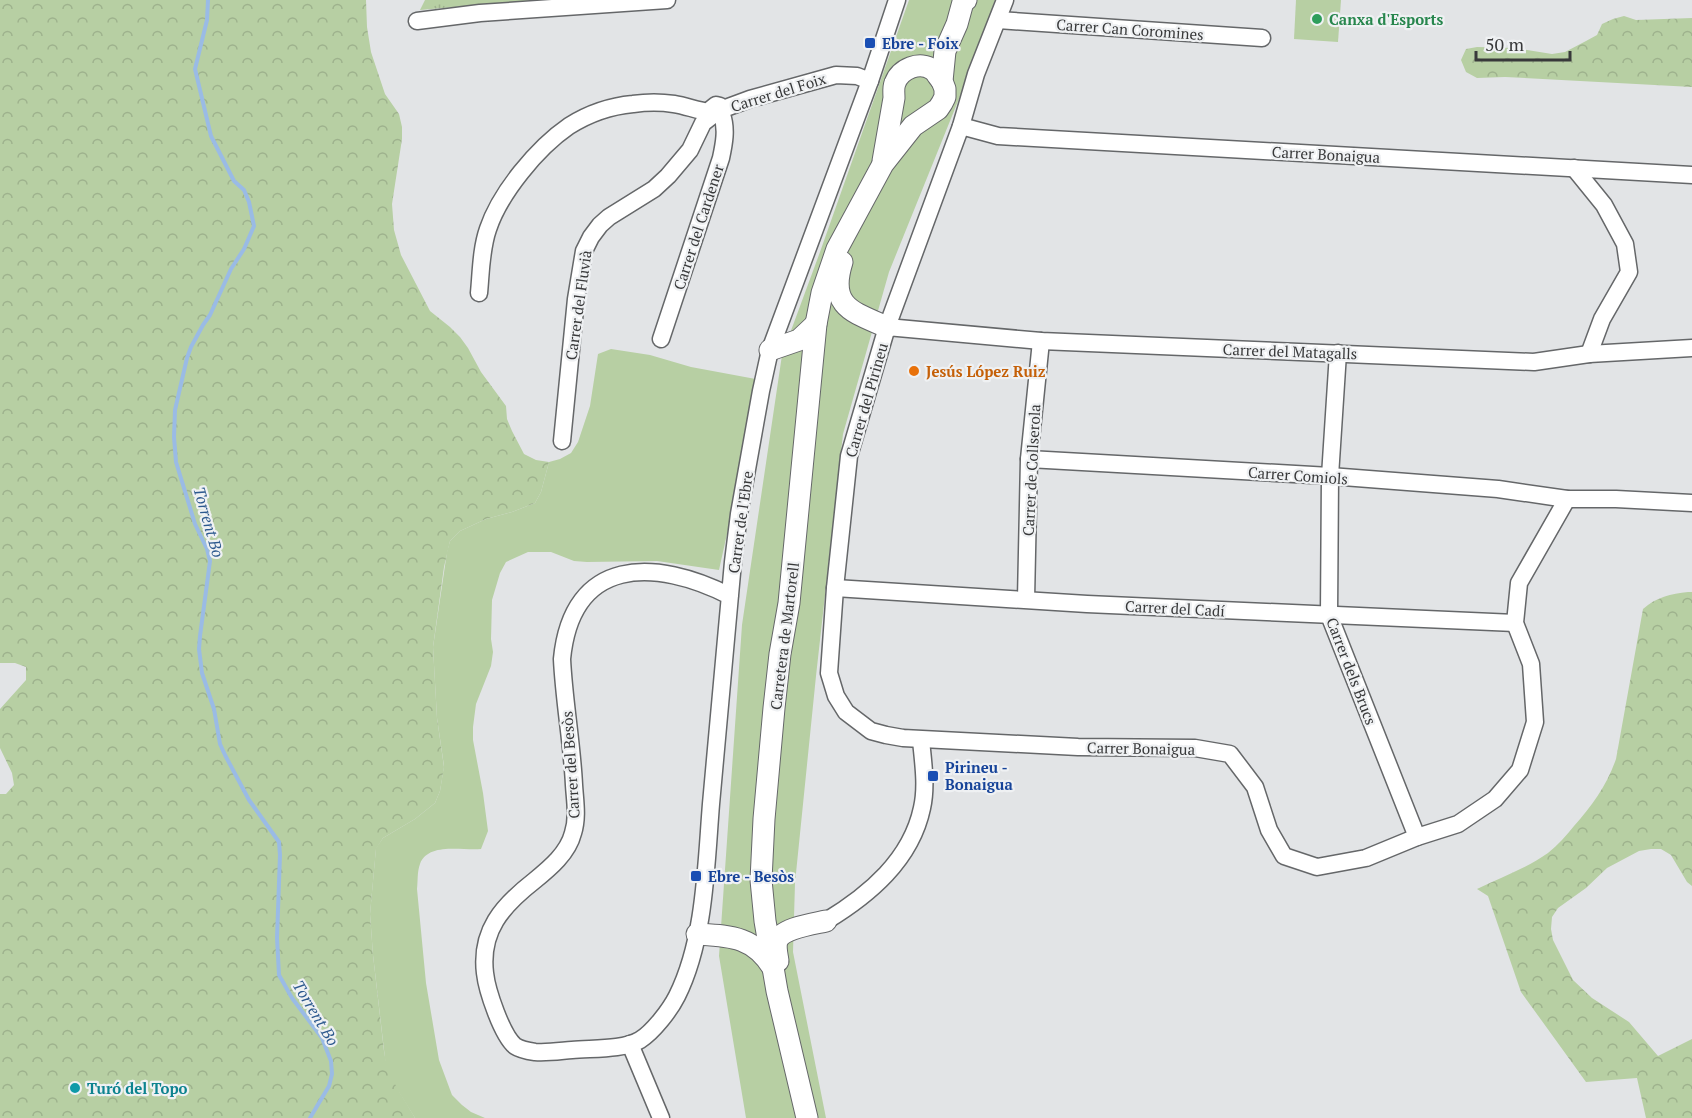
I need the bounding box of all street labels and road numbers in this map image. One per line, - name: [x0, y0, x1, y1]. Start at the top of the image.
- street label: Carrer Can Coromines: [1056, 14, 1204, 44]
- street label: Carrer del Foix: [728, 68, 828, 116]
- street label: Carrer Bonaigua: [1271, 141, 1381, 167]
- street label: Carrer del Cardener: [668, 161, 728, 292]
- street label: Carrer del Fluvià: [560, 248, 596, 361]
- street label: Carrer del Matagalls: [1222, 339, 1358, 363]
- street label: Carrer del Pirineu: [840, 340, 892, 460]
- street label: Carrer de Collserola: [1018, 403, 1044, 536]
- street label: Carrer Comiols: [1247, 462, 1349, 488]
- street label: Carrer de l'Ebre: [723, 469, 757, 575]
- street label: Carretera de Martorell: [765, 561, 803, 711]
- street label: Carrer del Cadí: [1125, 595, 1226, 621]
- street label: Carrer dels Brucs: [1322, 615, 1382, 727]
- street label: Carrer del Besòs: [556, 711, 584, 819]
- street label: Carrer Bonaigua: [1087, 737, 1196, 759]

